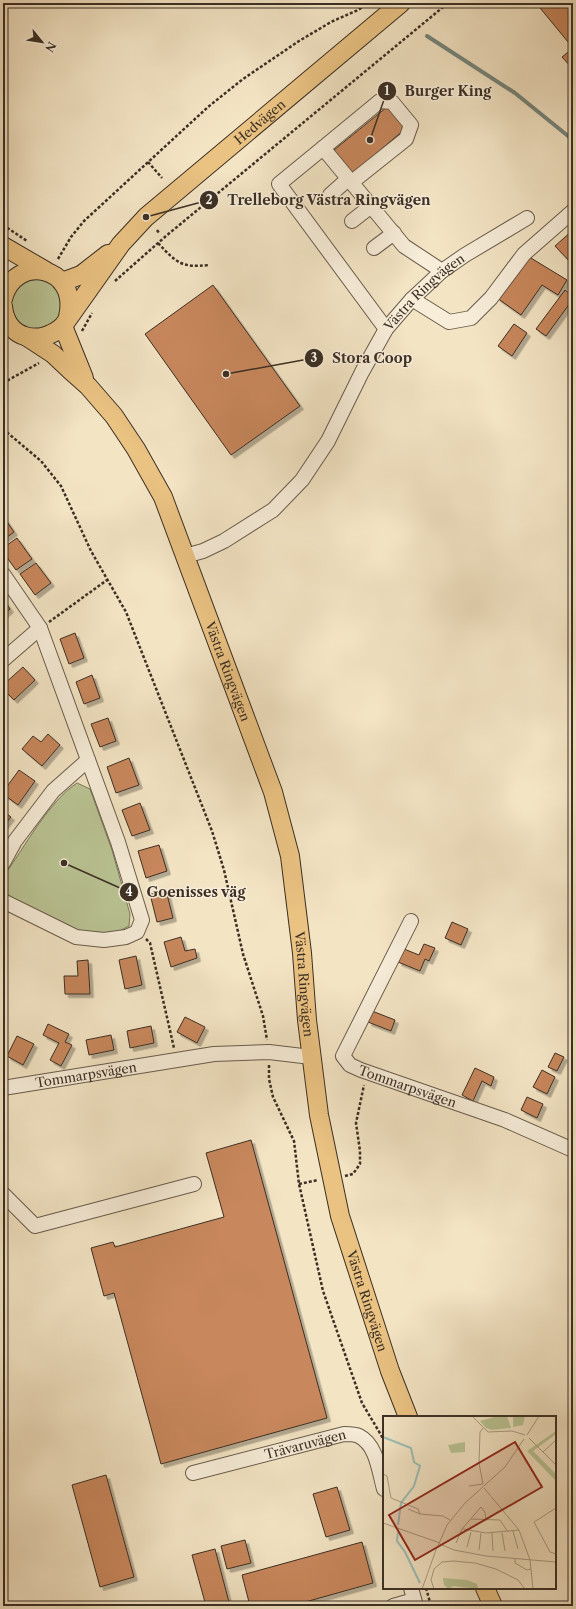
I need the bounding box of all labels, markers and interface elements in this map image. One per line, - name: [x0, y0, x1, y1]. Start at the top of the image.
- north arrow: [22, 22, 62, 62]
- text: N: [42, 39, 59, 55]
- callout: Burger King: [377, 78, 500, 104]
- text: Burger King: [405, 82, 492, 100]
- text: 1: [384, 83, 390, 98]
- street label: Hedvägen: [231, 96, 288, 148]
- callout: Trelleborg Västra Ringvägen: [199, 187, 439, 213]
- text: Trelleborg Västra Ringvägen: [227, 191, 431, 209]
- text: 2: [205, 192, 213, 207]
- street label: Västra Ringvägen: [380, 250, 467, 335]
- callout: Stora Coop: [304, 345, 420, 371]
- text: Stora Coop: [332, 349, 412, 367]
- text: 3: [311, 350, 318, 365]
- street label: Västra Ringvägen: [202, 618, 254, 724]
- callout: Goenisses väg: [119, 879, 254, 905]
- text: Goenisses väg: [146, 883, 246, 901]
- text: 4: [125, 884, 133, 899]
- street label: Västra Ringvägen: [291, 930, 317, 1038]
- street label: Tommarpsvägen: [34, 1059, 138, 1091]
- street label: Tommarpsvägen: [357, 1062, 459, 1111]
- street label: Västra Ringvägen: [343, 1247, 391, 1354]
- inset map: [383, 1416, 556, 1589]
- street label: Trävaruvägen: [263, 1426, 348, 1462]

